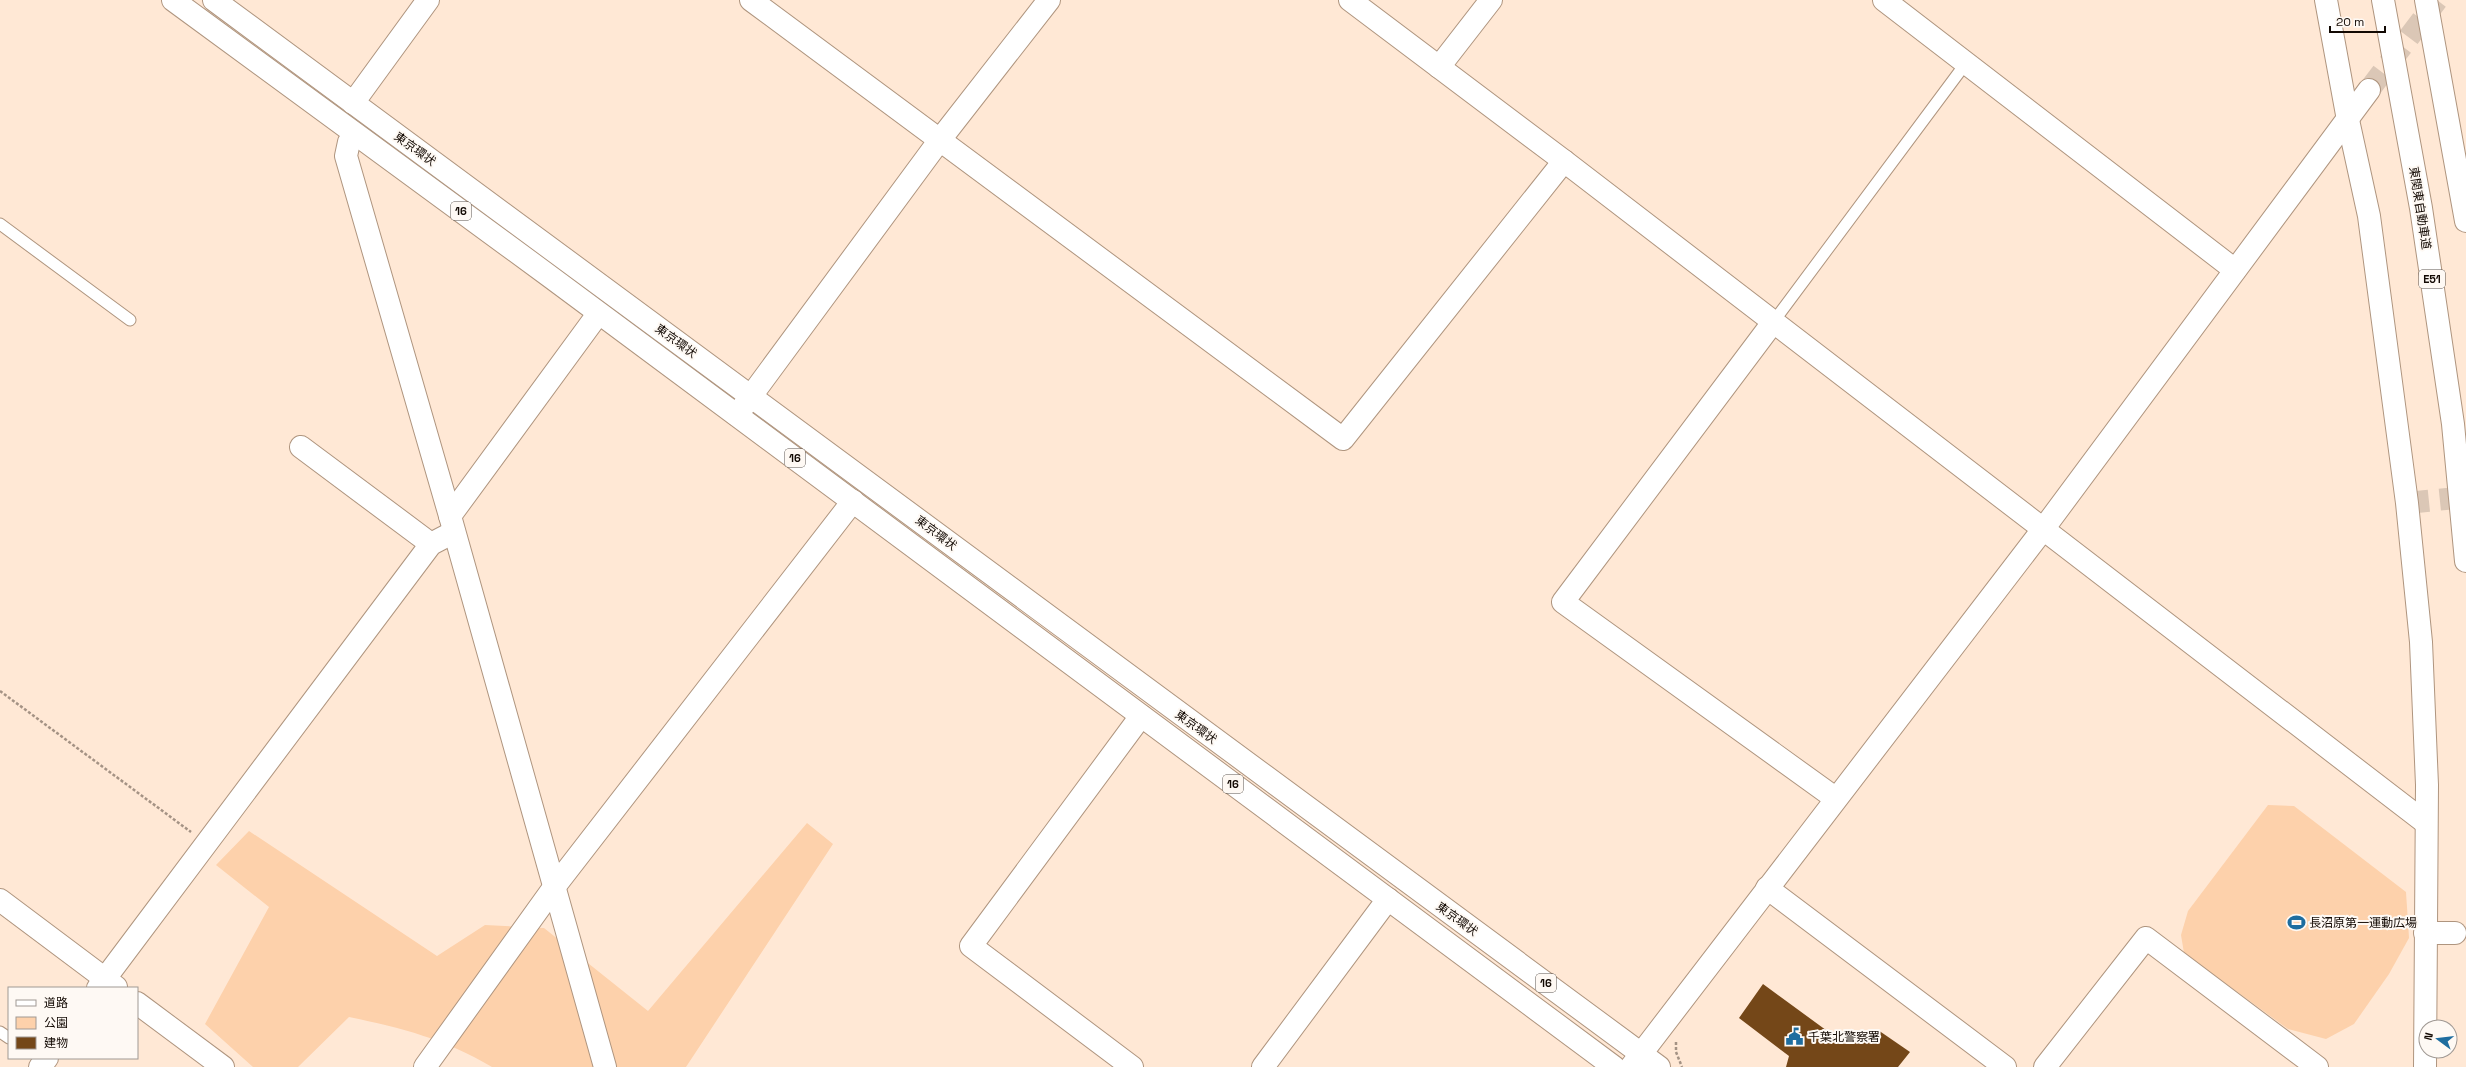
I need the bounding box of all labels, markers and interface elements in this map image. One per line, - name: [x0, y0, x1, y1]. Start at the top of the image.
- scale bar: [2330, 8, 2385, 34]
- text: 20 m: [2336, 14, 2364, 30]
- street label: 東京環状: [391, 128, 439, 170]
- street label: 東関東自動車道: [2406, 165, 2434, 251]
- road number: 16: [451, 202, 471, 220]
- road number: E51: [2419, 270, 2445, 288]
- street label: 東京環状: [652, 320, 700, 362]
- road number: 16: [785, 449, 805, 467]
- street label: 東京環状: [912, 512, 960, 554]
- street label: 東京環状: [1172, 706, 1220, 748]
- road number: 16: [1223, 775, 1243, 793]
- street label: 東京環状: [1433, 898, 1481, 940]
- sports icon: 長沼原第一運動広場: [2286, 913, 2306, 933]
- place label: 長沼原第一運動広場: [2309, 915, 2417, 931]
- road number: 16: [1536, 974, 1556, 992]
- legend: [8, 987, 138, 1059]
- text: 道路: [44, 995, 68, 1011]
- text: 公園: [44, 1015, 68, 1031]
- north arrow: [2418, 1019, 2458, 1059]
- public building icon: 千葉北警察署: [1785, 1027, 1805, 1047]
- place label: 千葉北警察署: [1808, 1029, 1880, 1045]
- text: N: [2421, 1031, 2436, 1042]
- text: 建物: [44, 1035, 68, 1051]

